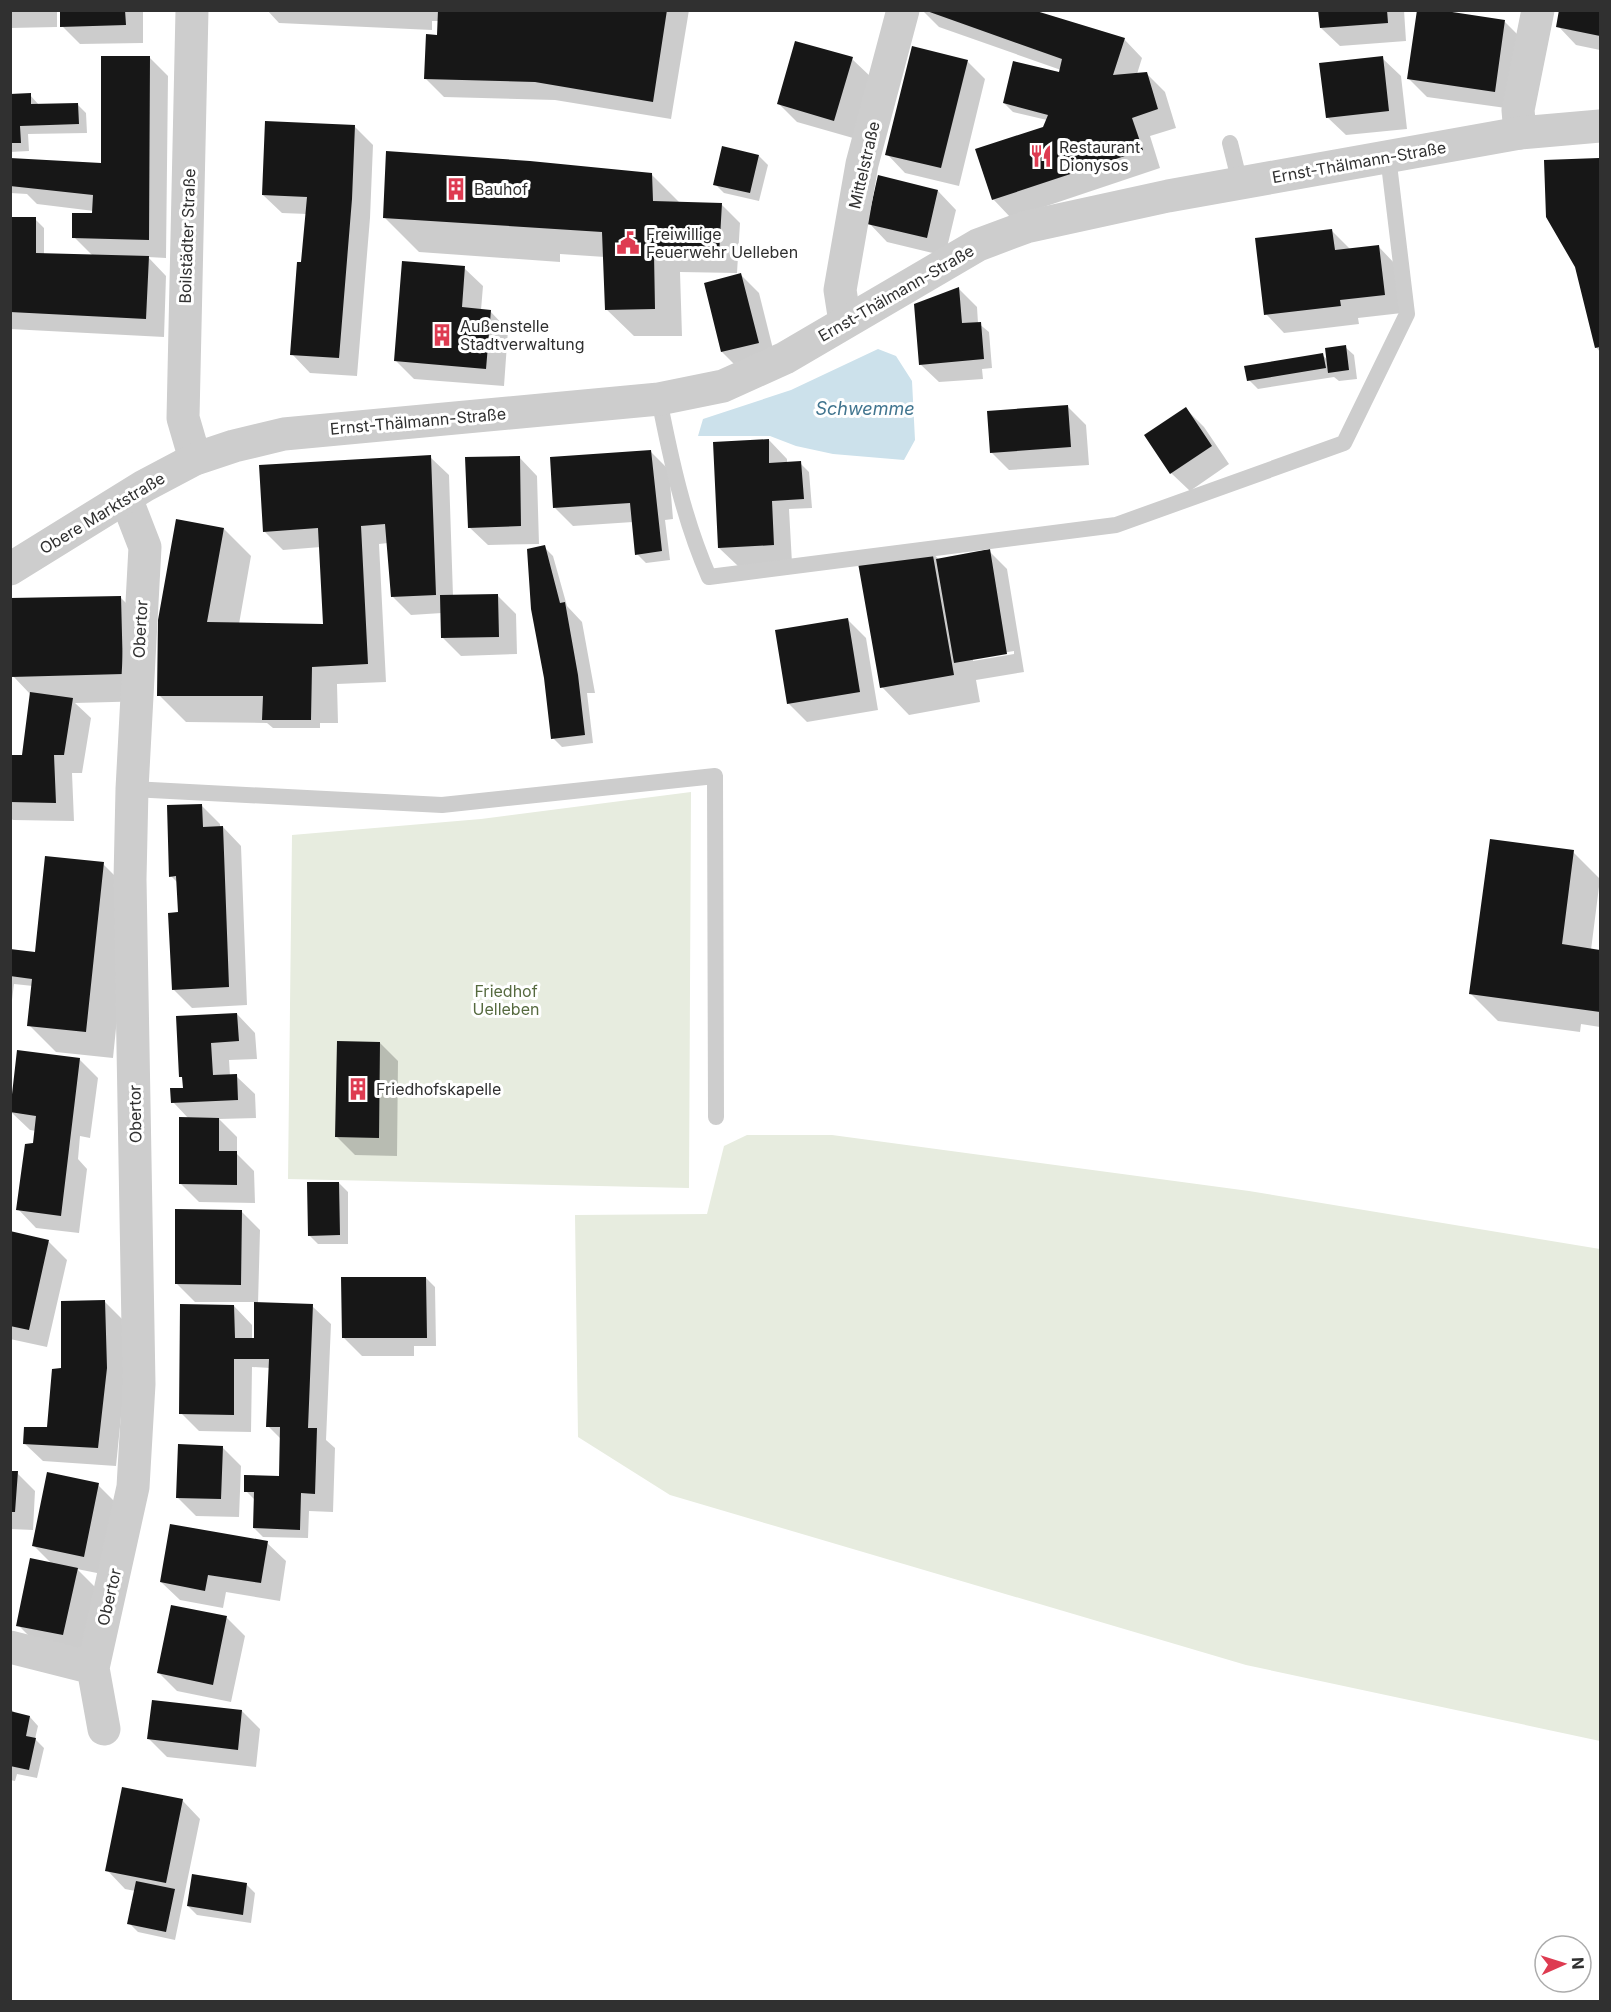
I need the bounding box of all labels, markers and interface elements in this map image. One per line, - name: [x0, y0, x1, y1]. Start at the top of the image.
- street label: Mittelstraße: [844, 119, 884, 211]
- place label: Restaurant Dionysos: [1059, 137, 1140, 175]
- street label: Ernst-Thälmann-Straße: [1270, 137, 1448, 187]
- restaurant icon: Restaurant Dionysos: [1028, 143, 1054, 169]
- street label: Boilstädter Straße: [175, 168, 199, 304]
- building icon: Bauhof: [443, 176, 469, 202]
- place label: Bauhof: [474, 179, 528, 199]
- place label: Freiwillige Feuerwehr Uelleben: [646, 224, 798, 262]
- public building icon: Freiwillige Feuerwehr Uelleben: [615, 230, 641, 256]
- street label: Ernst-Thälmann-Straße: [815, 240, 977, 346]
- place label: Außenstelle Stadtverwaltung: [460, 316, 584, 354]
- building icon: Außenstelle Stadtverwaltung: [429, 322, 455, 348]
- water label: Schwemme: [815, 398, 915, 419]
- street label: Ernst-Thälmann-Straße: [329, 403, 507, 439]
- street label: Obere Marktstraße: [36, 468, 168, 558]
- street label: Obertor: [128, 599, 152, 659]
- park label: Friedhof Uelleben: [473, 981, 539, 1019]
- building icon: Friedhofskapelle: [345, 1076, 371, 1102]
- place label: Friedhofskapelle: [376, 1079, 501, 1099]
- street label: Obertor: [124, 1085, 146, 1143]
- street label: Obertor: [93, 1566, 125, 1628]
- north arrow: [1533, 1934, 1593, 1994]
- text: N: [1568, 1957, 1588, 1970]

